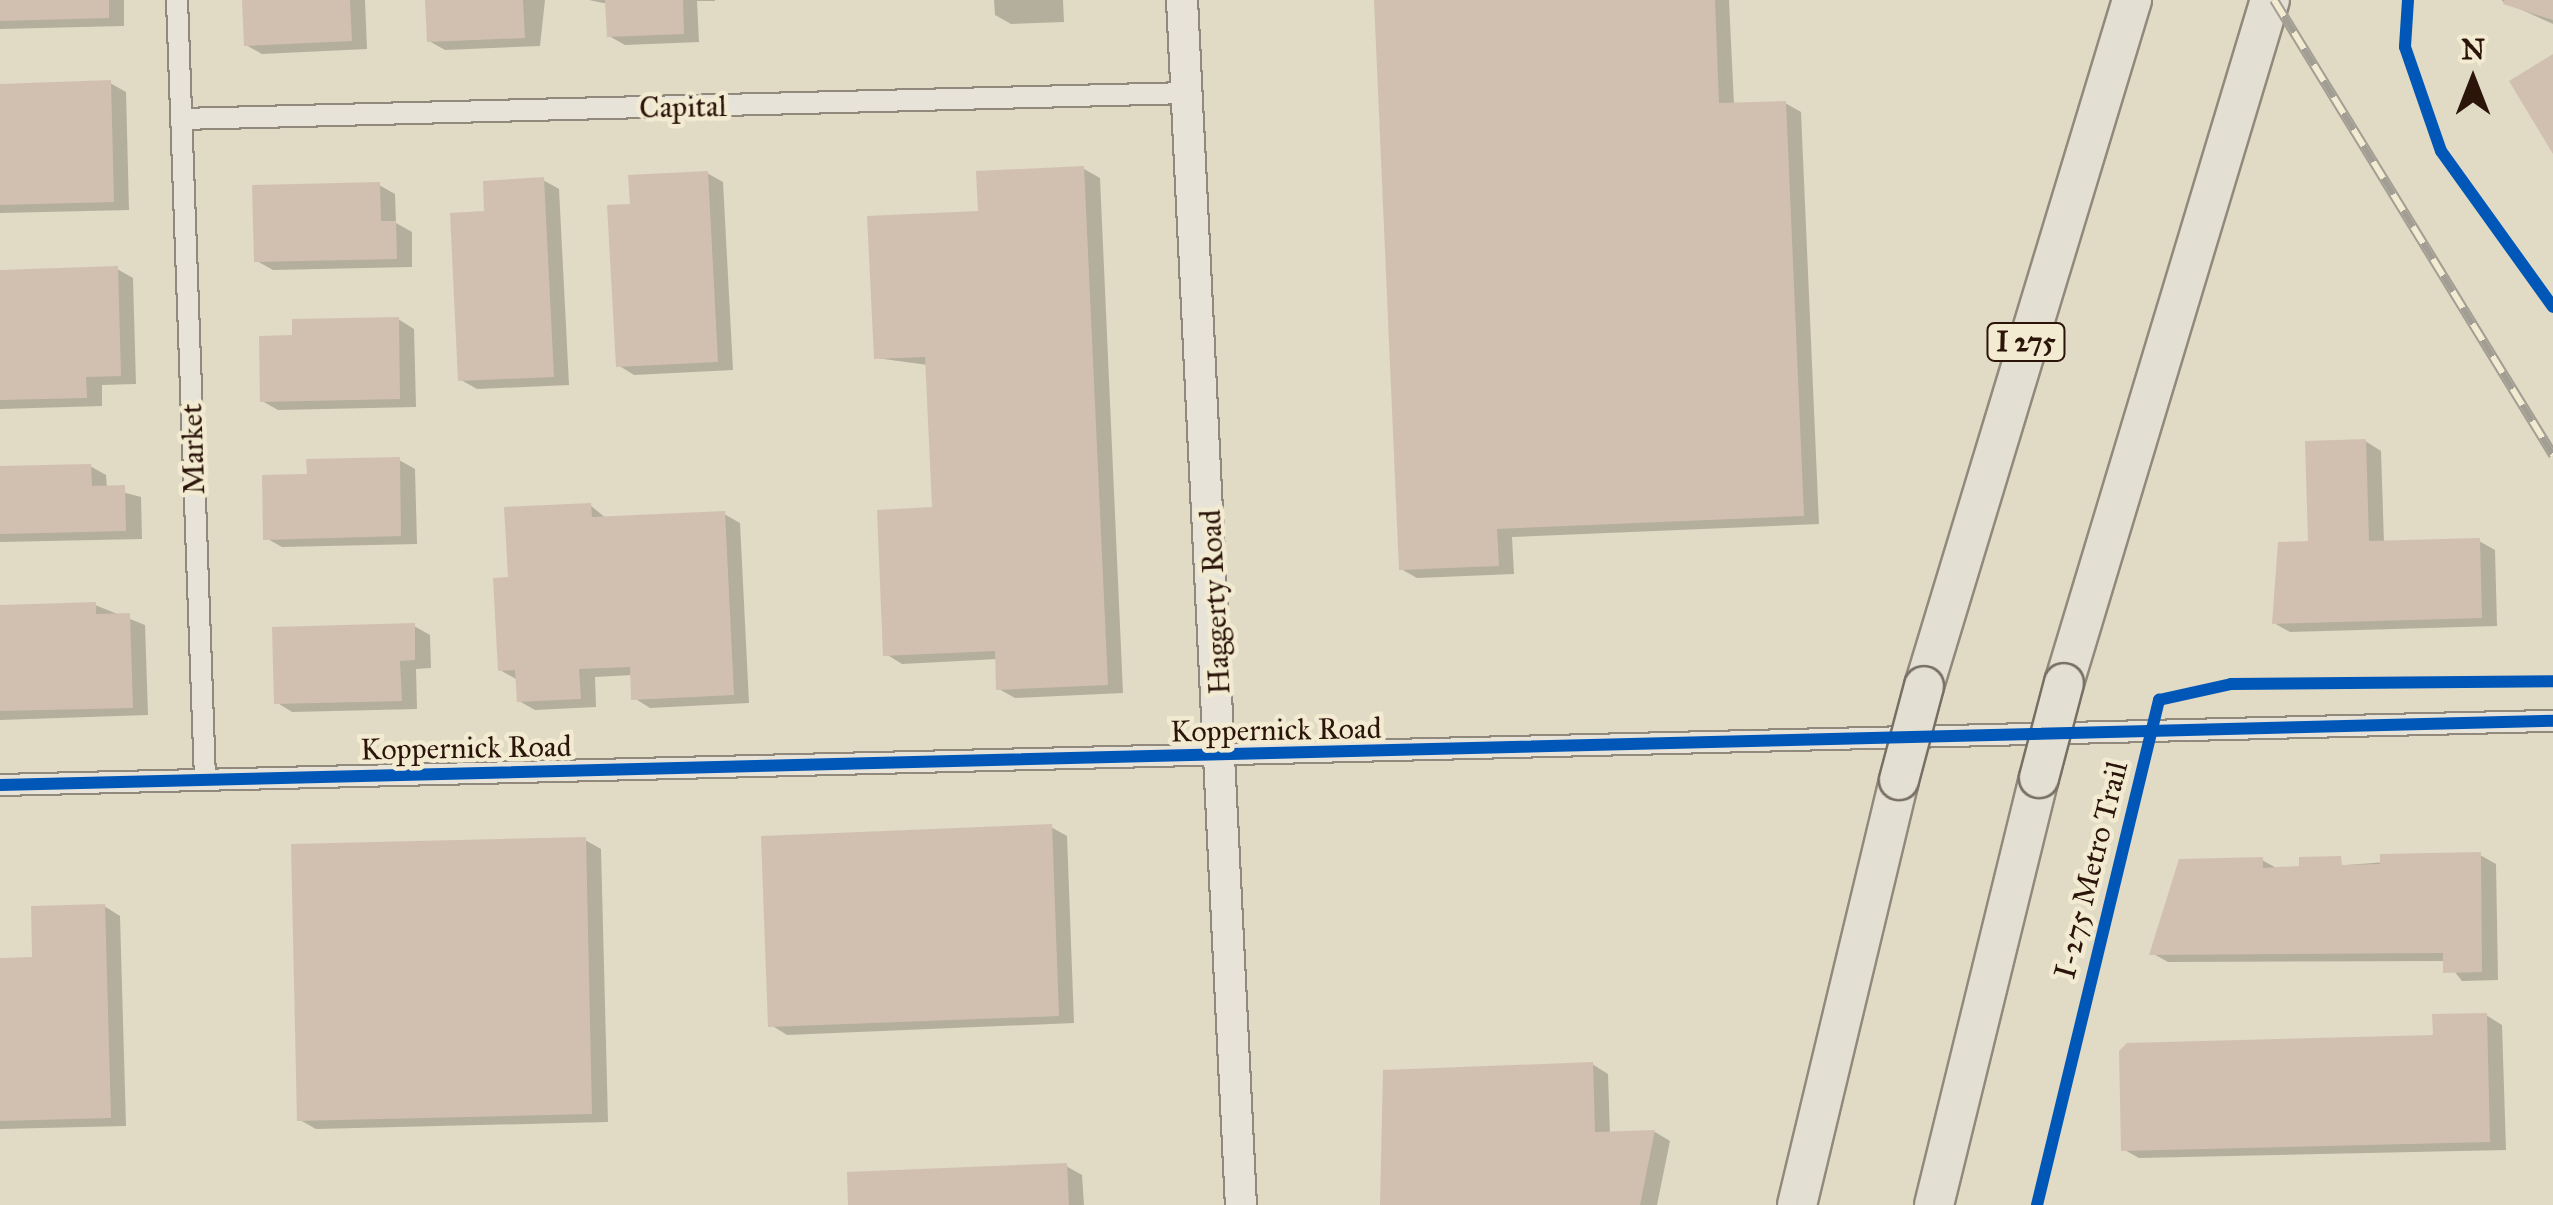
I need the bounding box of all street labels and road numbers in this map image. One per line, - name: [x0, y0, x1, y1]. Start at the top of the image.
- street label: Capital: [639, 88, 727, 126]
- road number: I 275: [1986, 319, 2066, 365]
- street label: Market: [173, 403, 213, 495]
- street label: Haggerty Road: [1192, 508, 1238, 696]
- street label: Koppernick Road: [1170, 710, 1382, 750]
- street label: Koppernick Road: [360, 728, 572, 768]
- street label: I-275 Metro Trail: [2047, 758, 2135, 982]

